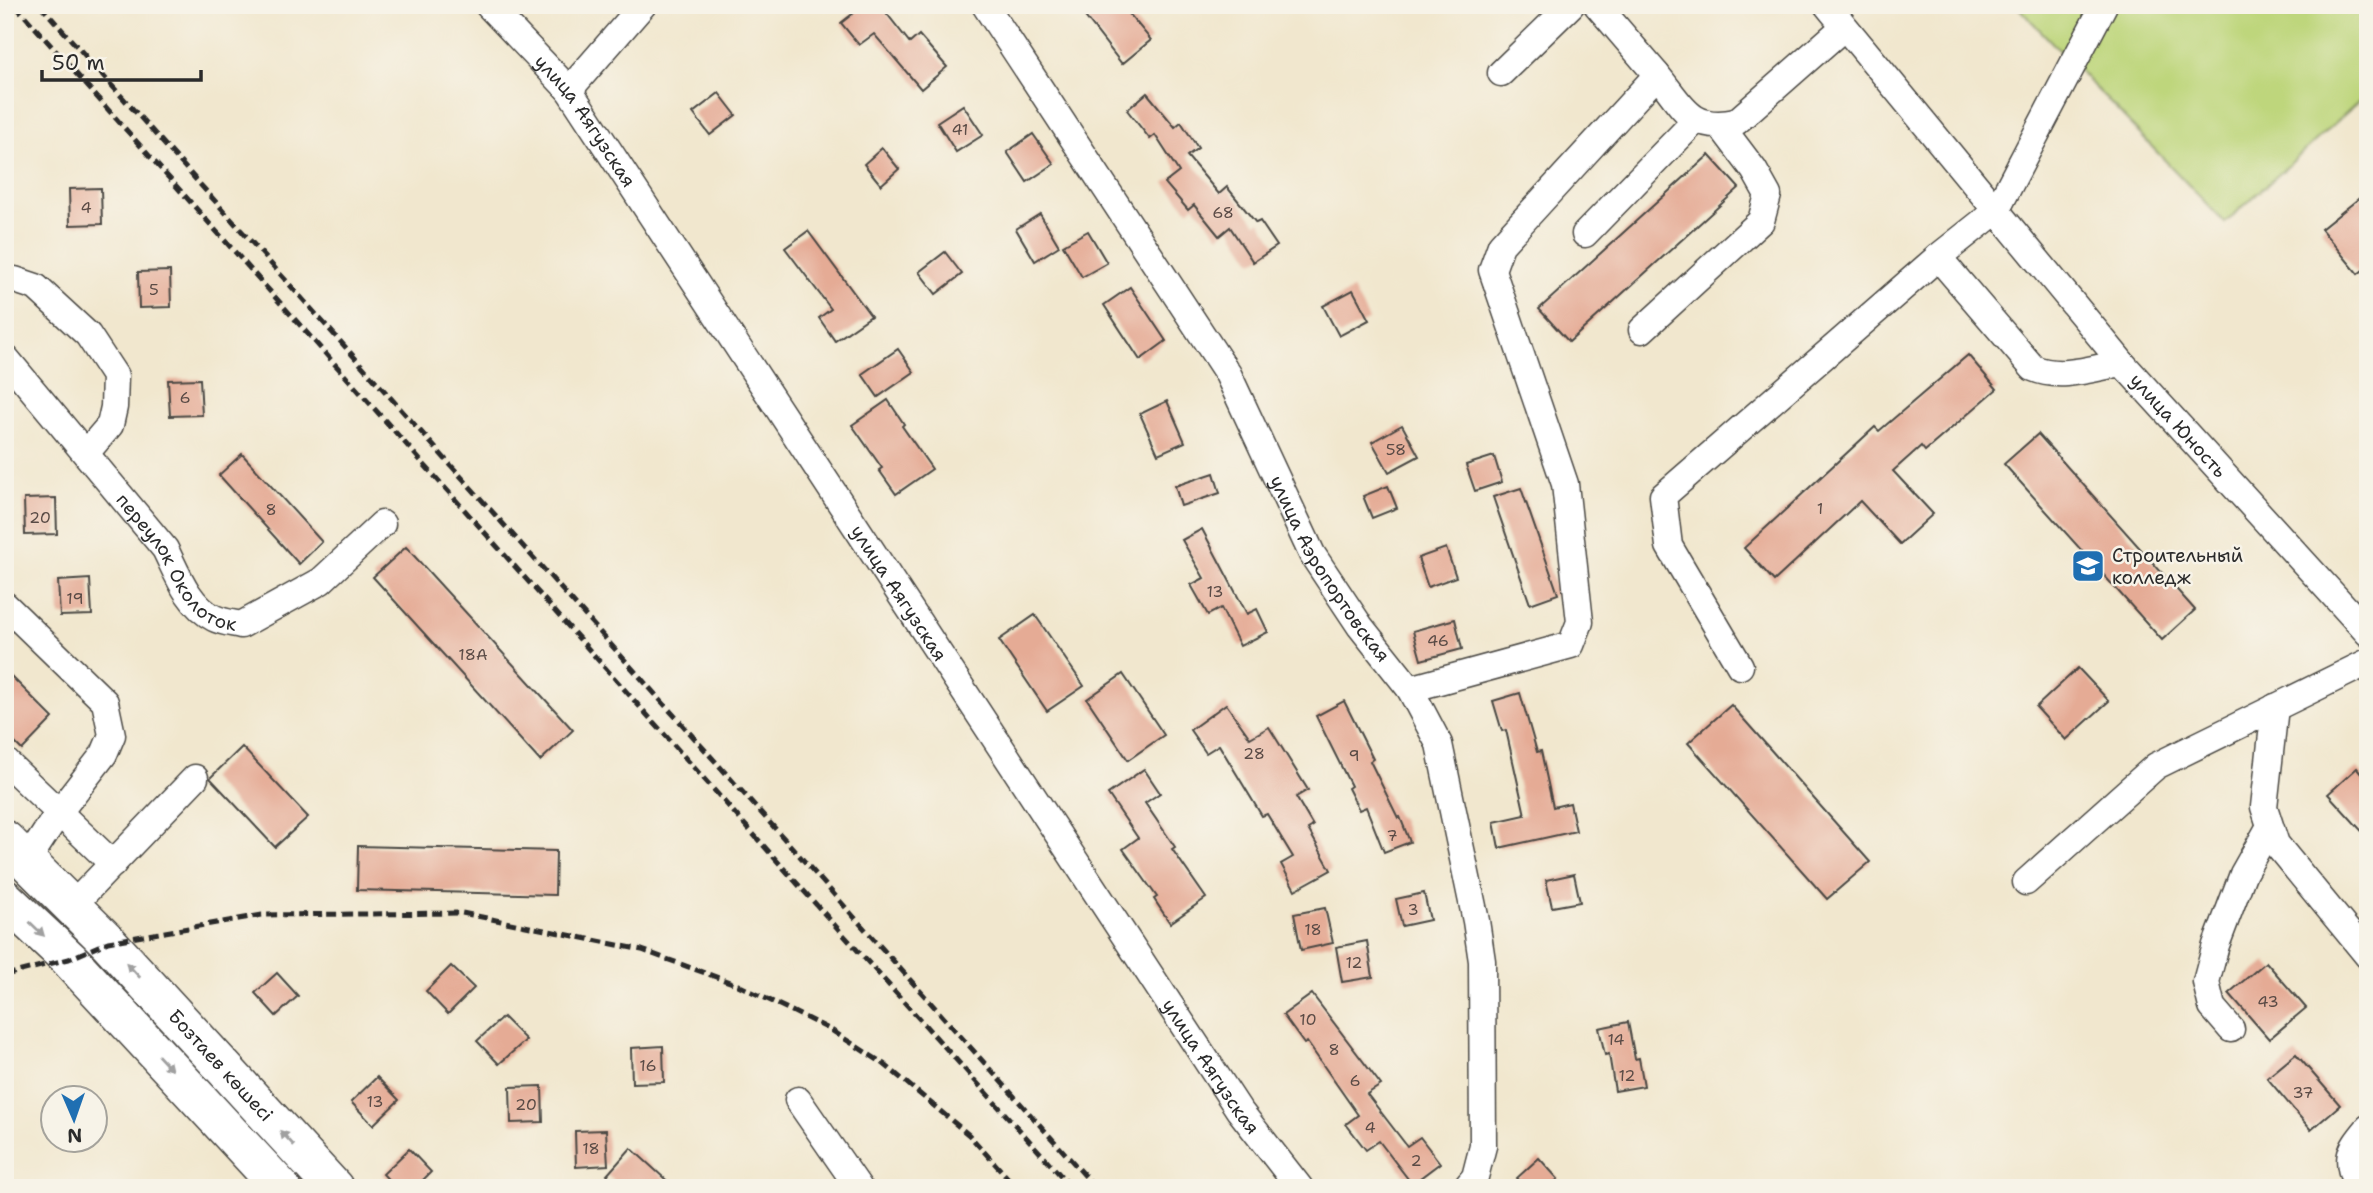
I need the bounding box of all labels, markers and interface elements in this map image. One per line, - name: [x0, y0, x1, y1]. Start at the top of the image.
- scale bar: [42, 38, 201, 82]
- text: 50 m: [52, 49, 105, 77]
- street label: улица Аягузская: [529, 49, 642, 192]
- house number: 41: [951, 119, 969, 140]
- house number: 4: [80, 197, 92, 218]
- house number: 68: [1212, 202, 1234, 223]
- house number: 5: [149, 279, 159, 300]
- street label: улица Юность: [2125, 368, 2233, 483]
- house number: 6: [179, 387, 191, 408]
- house number: 58: [1386, 439, 1406, 460]
- street label: улица Аэропортовская: [1264, 471, 1396, 667]
- street label: переулок Околоток: [111, 488, 239, 636]
- house number: 1: [1817, 498, 1823, 519]
- house number: 8: [265, 499, 277, 520]
- house number: 20: [29, 507, 51, 528]
- street label: улица Аягузская: [845, 520, 953, 666]
- place label: Строительный колледж: [2112, 543, 2243, 590]
- school or university icon: Строительный колледж: [2069, 547, 2107, 585]
- house number: 13: [1206, 581, 1224, 602]
- house number: 19: [66, 588, 84, 609]
- house number: 46: [1427, 630, 1449, 651]
- house number: 18А: [458, 644, 488, 665]
- house number: 28: [1243, 743, 1265, 764]
- house number: 9: [1348, 745, 1360, 766]
- house number: 7: [1386, 825, 1398, 846]
- house number: 3: [1407, 899, 1419, 920]
- house number: 18: [1304, 919, 1322, 940]
- one-way arrow: [28, 921, 45, 937]
- house number: 12: [1345, 952, 1363, 973]
- one-way arrow: [126, 962, 142, 979]
- house number: 43: [2257, 991, 2279, 1012]
- street label: улица Аягузская: [1157, 994, 1266, 1139]
- street label: Бозтаев көшесі: [163, 1004, 279, 1126]
- house number: 10: [1299, 1009, 1317, 1030]
- house number: 14: [1607, 1029, 1625, 1050]
- house number: 8: [1328, 1039, 1340, 1060]
- one-way arrow: [157, 1054, 173, 1071]
- house number: 16: [639, 1055, 657, 1076]
- house number: 12: [1618, 1065, 1636, 1086]
- house number: 6: [1349, 1070, 1361, 1091]
- house number: 37: [2292, 1082, 2314, 1103]
- north arrow: [38, 1084, 108, 1154]
- house number: 13: [366, 1091, 384, 1112]
- house number: 20: [515, 1094, 537, 1115]
- house number: 4: [1364, 1117, 1376, 1138]
- text: N: [67, 1123, 83, 1148]
- one-way arrow: [280, 1130, 296, 1147]
- house number: 18: [582, 1138, 600, 1159]
- house number: 2: [1410, 1150, 1422, 1171]

